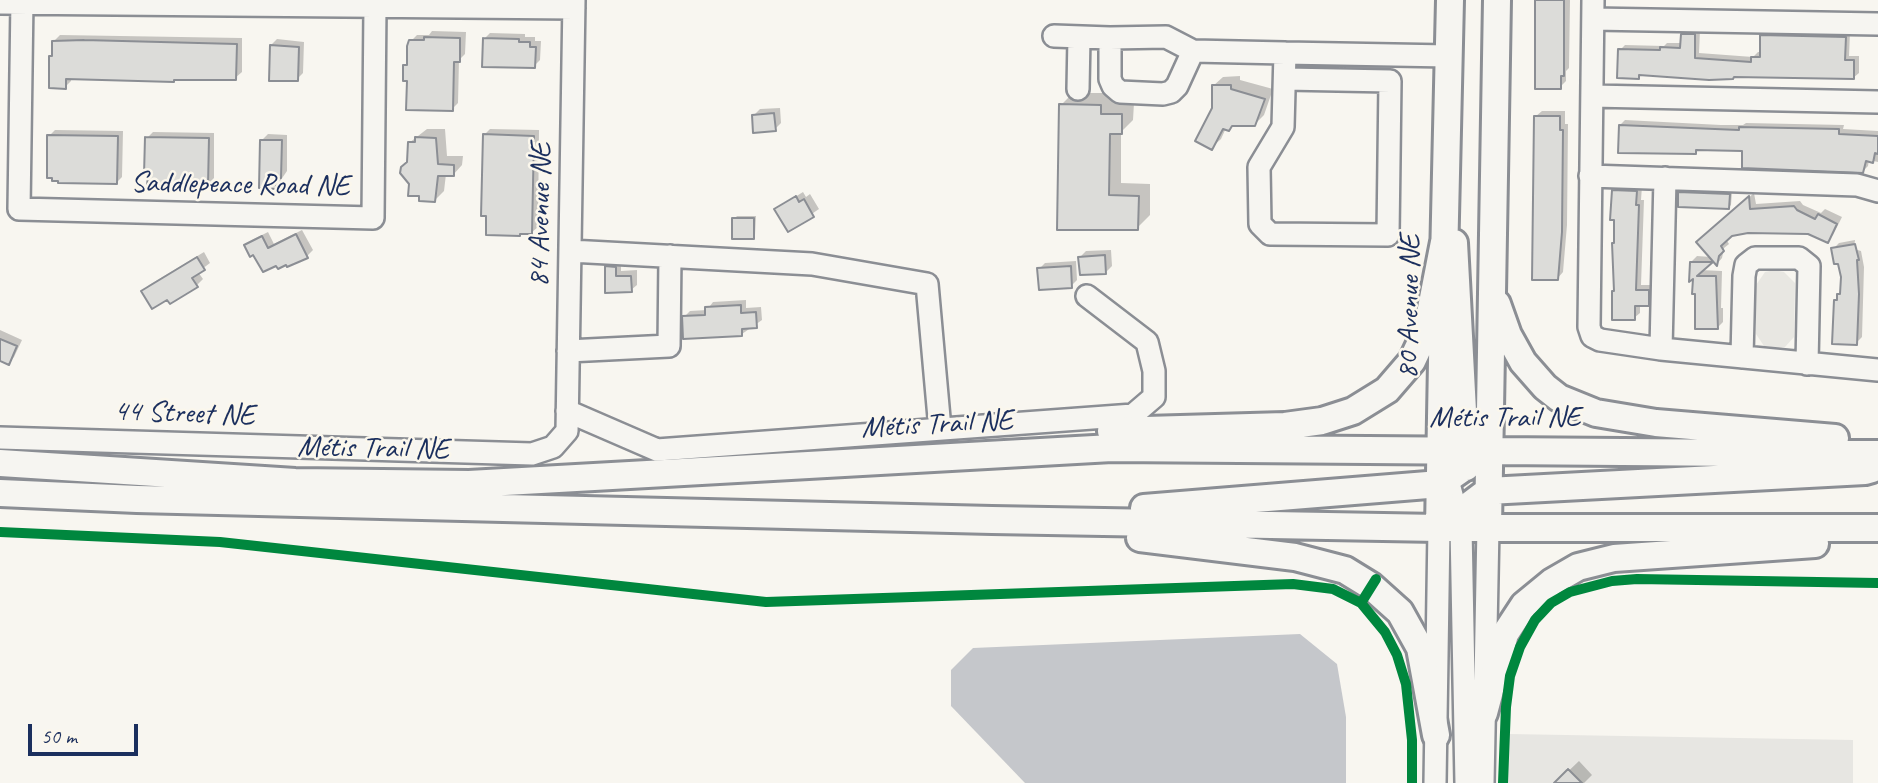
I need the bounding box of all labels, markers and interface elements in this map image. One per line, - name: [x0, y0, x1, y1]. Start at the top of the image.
- street label: 84 Avenue NE: [522, 143, 560, 287]
- street label: Saddlepeace Road NE: [130, 165, 350, 205]
- street label: 80 Avenue NE: [1391, 235, 1429, 379]
- street label: 44 Street NE: [113, 394, 255, 434]
- street label: Métis Trail NE: [1429, 400, 1581, 436]
- street label: Métis Trail NE: [860, 403, 1014, 447]
- street label: Métis Trail NE: [297, 430, 449, 468]
- scale bar: [32, 710, 142, 754]
- text: 50 m: [41, 723, 77, 749]

